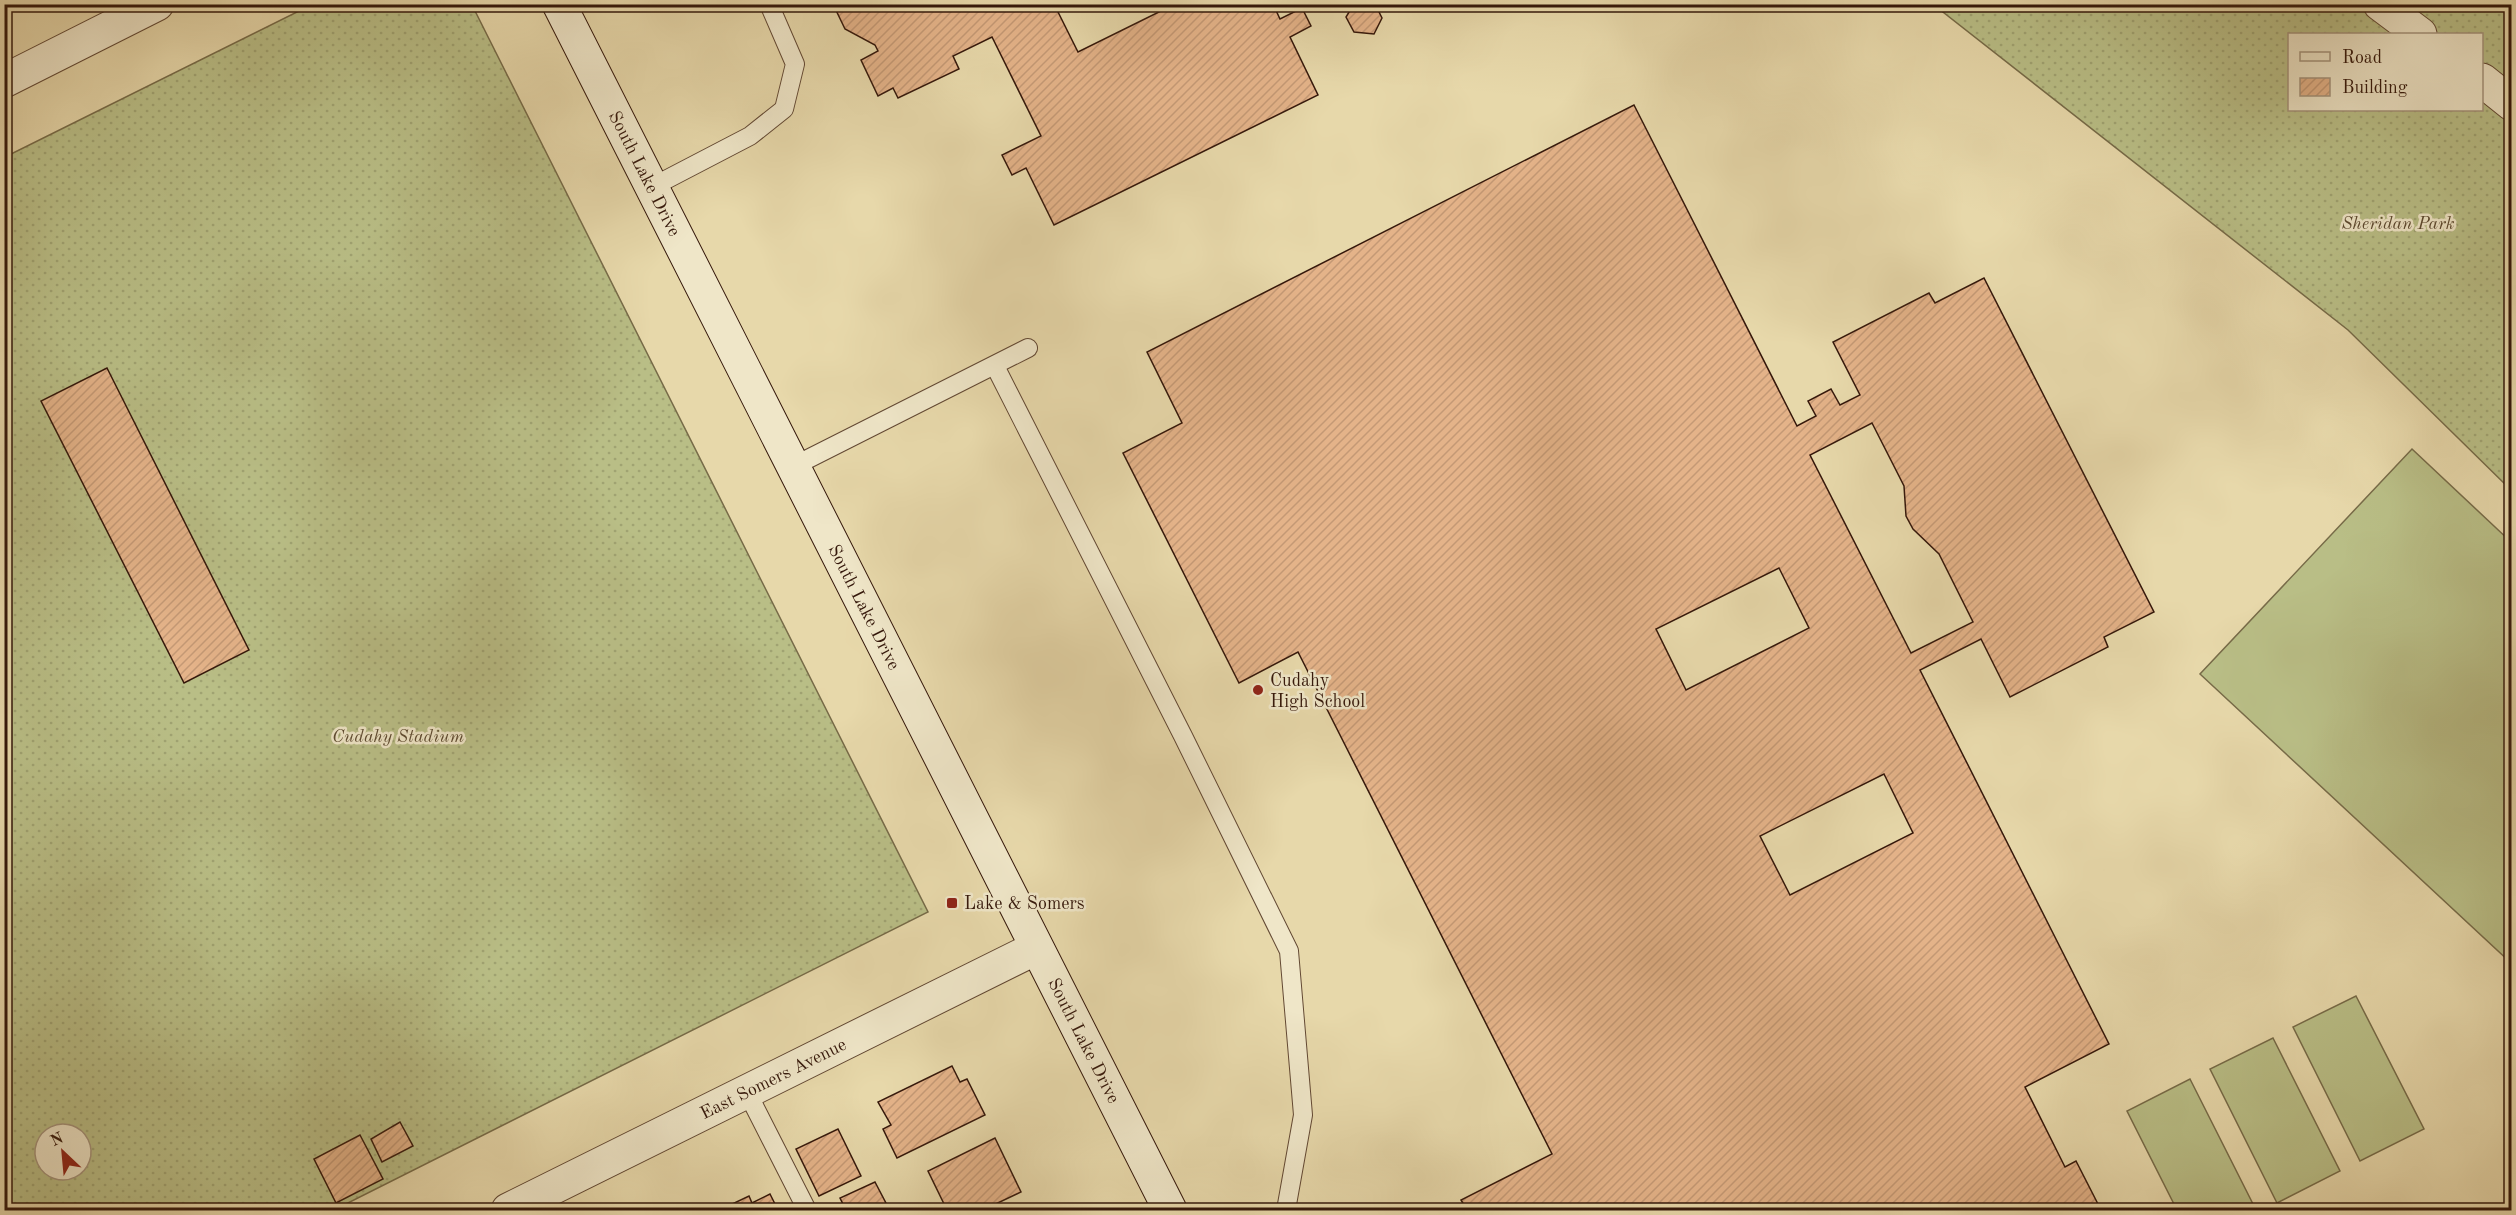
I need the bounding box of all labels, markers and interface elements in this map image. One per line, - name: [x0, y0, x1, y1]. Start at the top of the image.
- legend: [2288, 33, 2483, 111]
- text: Road: [2342, 49, 2382, 67]
- text: Building: [2342, 79, 2408, 97]
- street label: South Lake Drive: [605, 108, 683, 239]
- park label: Sheridan Park: [2341, 215, 2455, 233]
- street label: South Lake Drive: [824, 542, 903, 673]
- place label: Cudahy High School: [1270, 672, 1365, 711]
- marker: Cudahy High School: [1251, 683, 1265, 697]
- park label: Cudahy Stadium: [332, 728, 464, 746]
- place label: Lake & Somers: [964, 895, 1085, 913]
- marker: Lake & Somers: [945, 896, 959, 910]
- street label: South Lake Drive: [1044, 975, 1122, 1107]
- street label: East Somers Avenue: [698, 1036, 850, 1123]
- north arrow: [33, 1122, 93, 1182]
- text: N: [48, 1130, 67, 1150]

